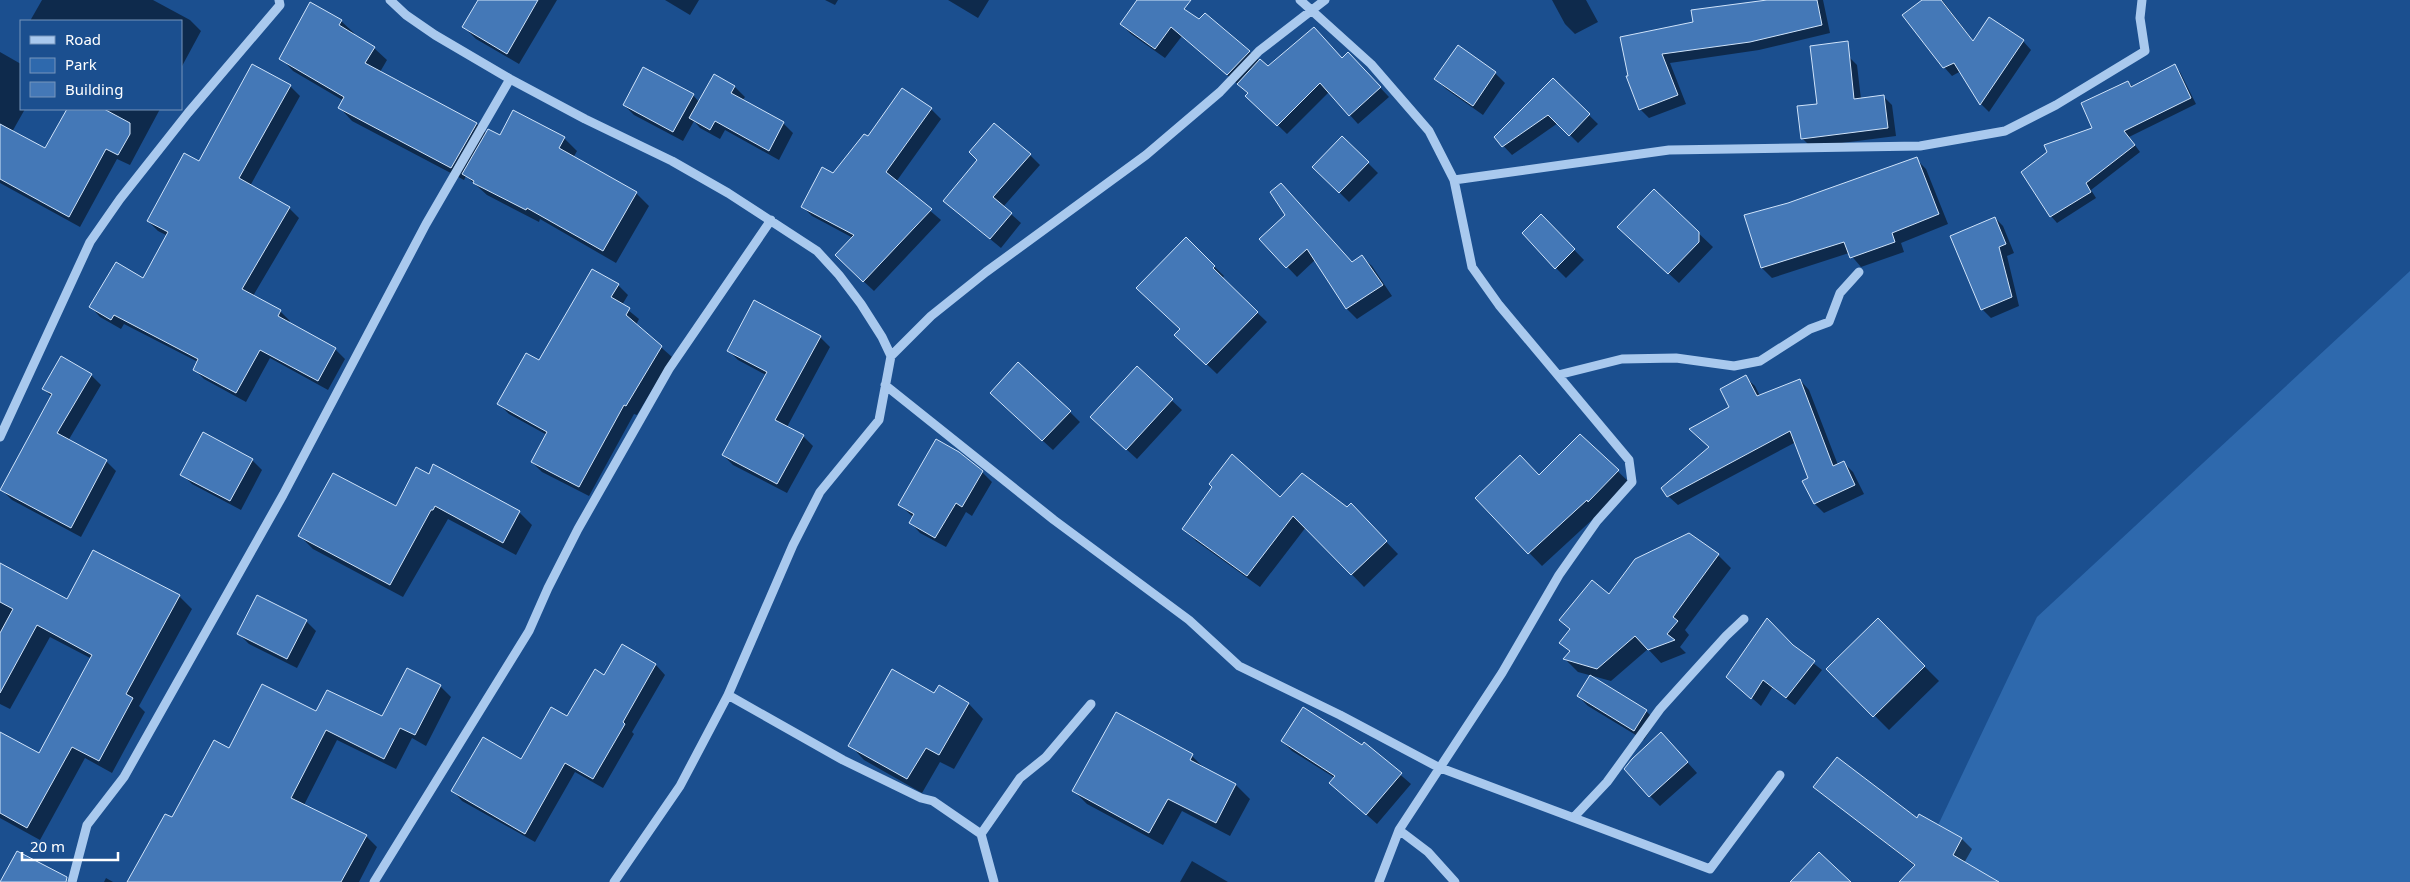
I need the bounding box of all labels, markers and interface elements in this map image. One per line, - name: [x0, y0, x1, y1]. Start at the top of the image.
- legend: [20, 20, 182, 110]
- text: Road: [65, 29, 101, 49]
- text: Park: [65, 54, 97, 74]
- text: Building: [65, 79, 123, 99]
- scale bar: [22, 830, 119, 862]
- text: 20 m: [30, 836, 65, 856]

